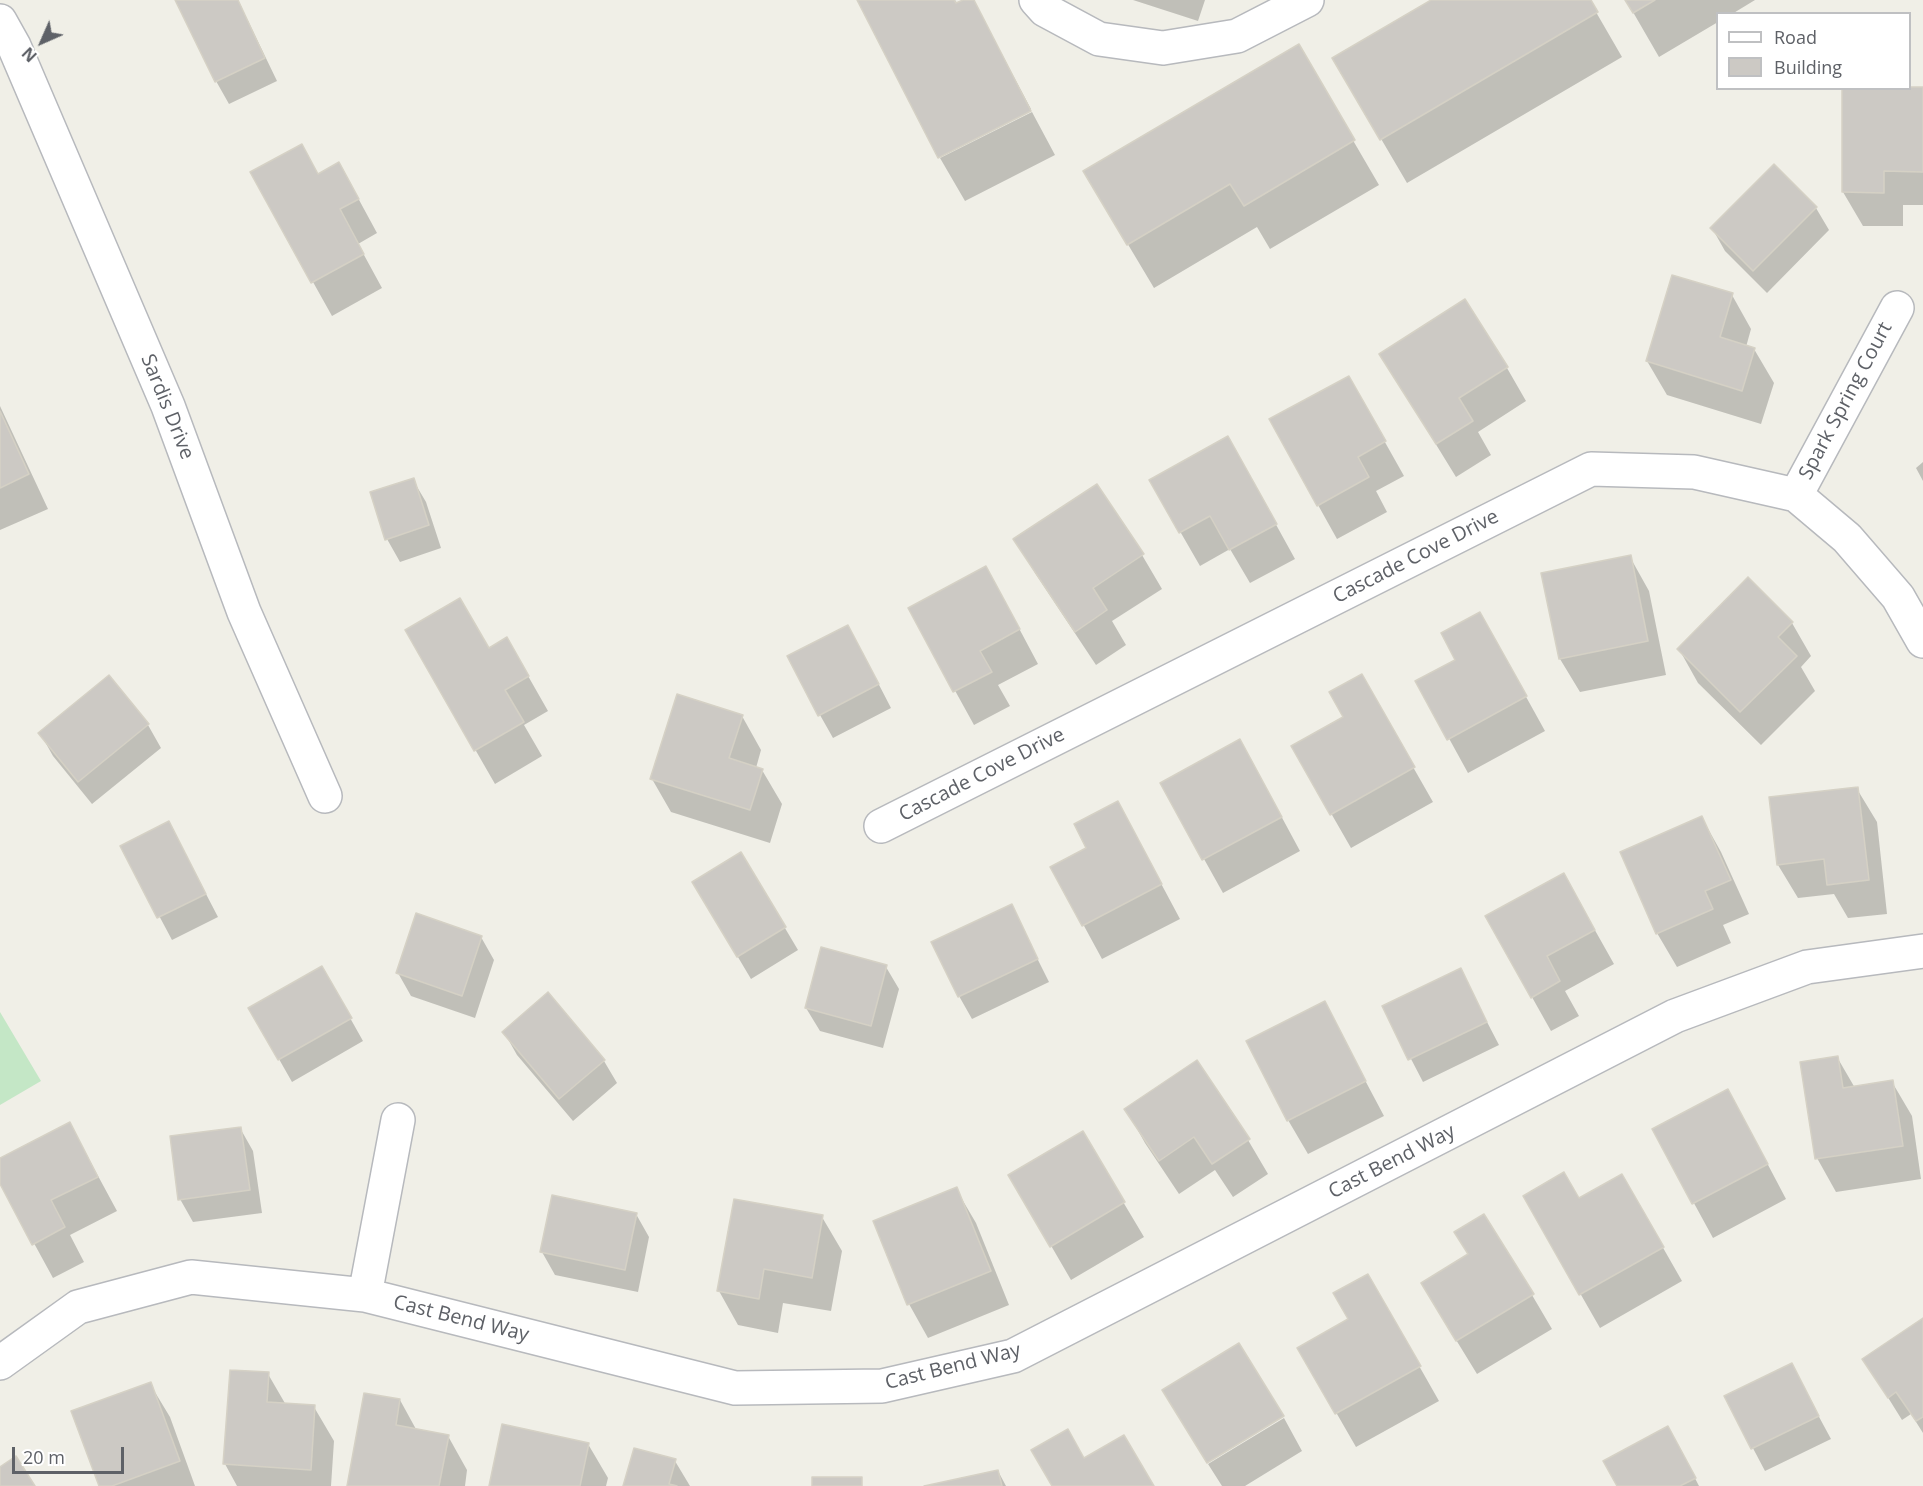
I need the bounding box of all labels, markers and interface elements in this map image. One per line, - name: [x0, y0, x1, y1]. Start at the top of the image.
- north arrow: [12, 12, 72, 72]
- legend: [1716, 12, 1911, 90]
- text: Road: [1774, 25, 1817, 49]
- text: N: [17, 42, 42, 67]
- text: Building: [1774, 55, 1842, 79]
- street label: Spark Spring Court: [1794, 318, 1898, 484]
- street label: Sardis Drive: [135, 351, 199, 463]
- street label: Cascade Cove Drive: [1329, 505, 1503, 609]
- street label: Cascade Cove Drive: [895, 723, 1069, 827]
- street label: Cast Bend Way: [1325, 1120, 1459, 1204]
- street label: Cast Bend Way: [391, 1291, 531, 1347]
- street label: Cast Bend Way: [883, 1339, 1023, 1395]
- scale bar: [15, 1435, 128, 1473]
- text: 20 m: [23, 1445, 65, 1469]

